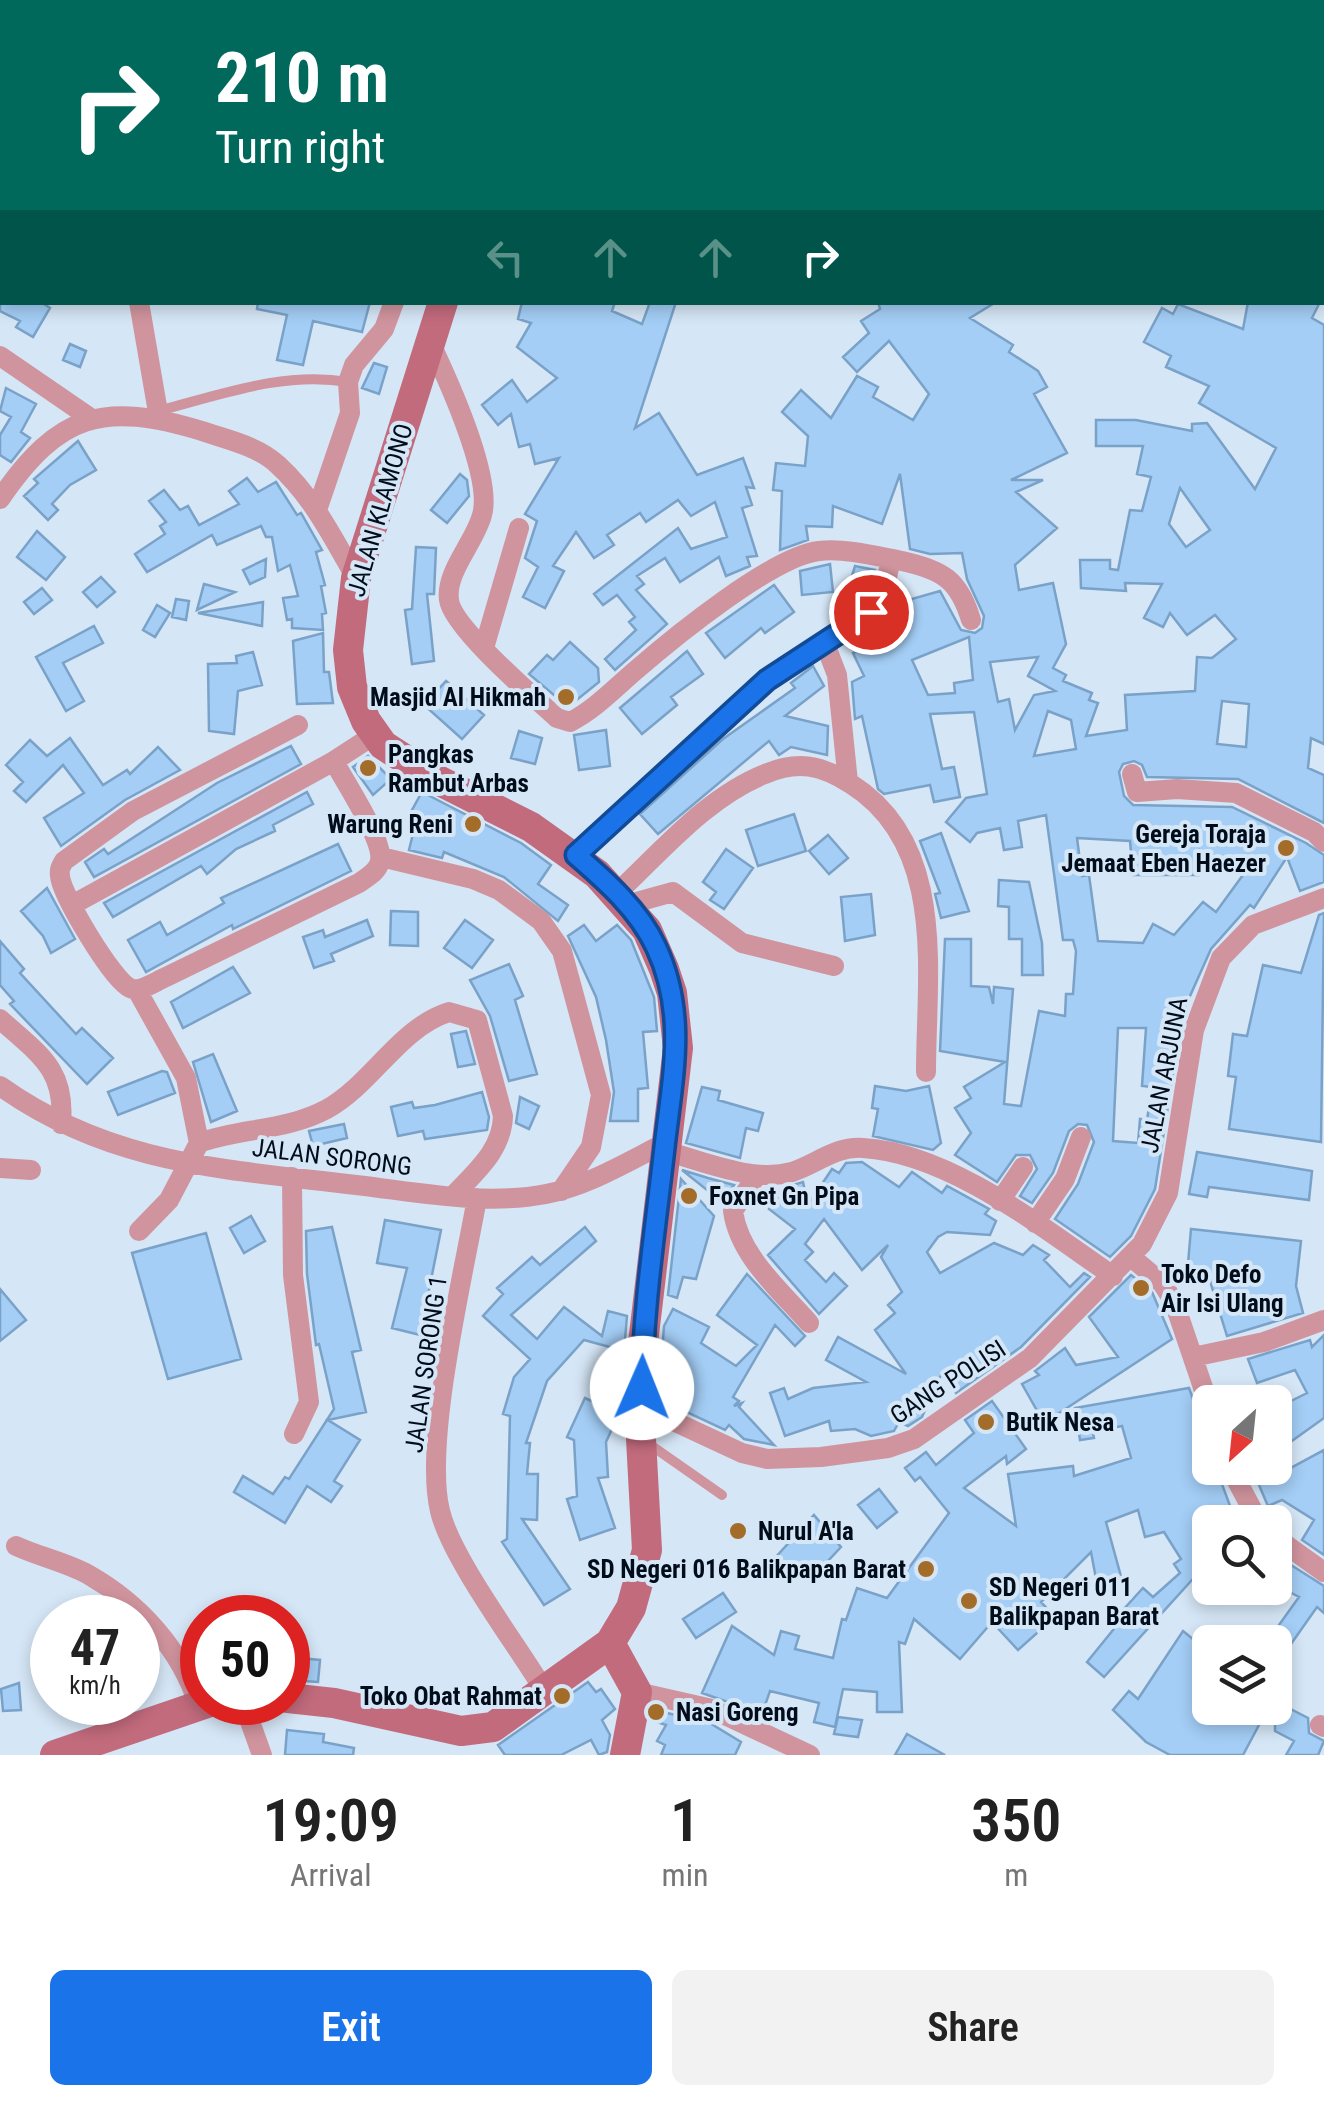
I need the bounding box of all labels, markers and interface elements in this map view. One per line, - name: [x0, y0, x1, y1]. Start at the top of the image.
- text: 210 m: [215, 37, 389, 119]
- icon: right: [50, 40, 180, 170]
- text: Turn right: [215, 121, 385, 174]
- icon: left: [478, 230, 533, 285]
- icon: ahead: [583, 230, 638, 285]
- icon: ahead: [688, 230, 743, 285]
- icon: right: [793, 230, 848, 285]
- street label: JALAN KLAMONO: [341, 420, 419, 600]
- pin: [829, 570, 914, 655]
- icon: arrive: [844, 585, 899, 640]
- place label: Masjid Al Hikmah: [370, 683, 546, 712]
- marker: Masjid Al Hikmah: [555, 686, 577, 708]
- place label: Pangkas Rambut Arbas: [388, 740, 529, 798]
- marker: Pangkas Rambut Arbas: [357, 757, 379, 779]
- place label: Warung Reni: [327, 810, 453, 839]
- marker: Warung Reni: [462, 813, 484, 835]
- place label: Gereja Toraja Jemaat Eben Haezer: [1061, 820, 1266, 878]
- marker: Gereja Toraja Jemaat Eben Haezer: [1275, 837, 1297, 859]
- street label: JALAN ARJUNA: [1135, 995, 1193, 1155]
- street label: JALAN SORONG: [251, 1133, 413, 1181]
- place label: Foxnet Gn Pipa: [709, 1182, 859, 1211]
- marker: Foxnet Gn Pipa: [678, 1185, 700, 1207]
- place label: Toko Defo Air Isi Ulang: [1161, 1260, 1284, 1318]
- street label: JALAN SORONG 1: [399, 1274, 453, 1454]
- marker: Toko Defo Air Isi Ulang: [1130, 1277, 1152, 1299]
- street label: GANG POLISI: [885, 1334, 1011, 1430]
- position arrow: [590, 1336, 694, 1440]
- north arrow: [1192, 1385, 1292, 1485]
- map controls: [1192, 1385, 1292, 1725]
- place label: Butik Nesa: [1006, 1408, 1114, 1437]
- marker: Butik Nesa: [975, 1411, 997, 1433]
- button: search: [1192, 1505, 1292, 1605]
- place label: Nurul A'la: [758, 1517, 854, 1546]
- marker: Nurul A'la: [727, 1520, 749, 1542]
- place label: SD Negeri 016 Balikpapan Barat: [587, 1555, 906, 1584]
- marker: SD Negeri 016 Balikpapan Barat: [915, 1558, 937, 1580]
- place label: SD Negeri 011 Balikpapan Barat: [989, 1573, 1159, 1631]
- marker: SD Negeri 011 Balikpapan Barat: [958, 1590, 980, 1612]
- speed limit sign: 50: [180, 1595, 310, 1725]
- text: 47: [70, 1619, 120, 1677]
- button: layers: [1192, 1625, 1292, 1725]
- text: km/h: [69, 1671, 121, 1700]
- place label: Toko Obat Rahmat: [360, 1682, 542, 1711]
- marker: Toko Obat Rahmat: [551, 1685, 573, 1707]
- place label: Nasi Goreng: [676, 1698, 798, 1727]
- marker: Nasi Goreng: [645, 1701, 667, 1723]
- text: 19:09: [262, 1785, 399, 1856]
- text: 1: [670, 1785, 700, 1856]
- text: 350: [971, 1785, 1061, 1856]
- text: Arrival: [290, 1856, 371, 1894]
- text: min: [662, 1856, 708, 1894]
- text: m: [1004, 1856, 1028, 1894]
- button: Exit: [50, 1970, 652, 2085]
- button: Share: [672, 1970, 1274, 2085]

